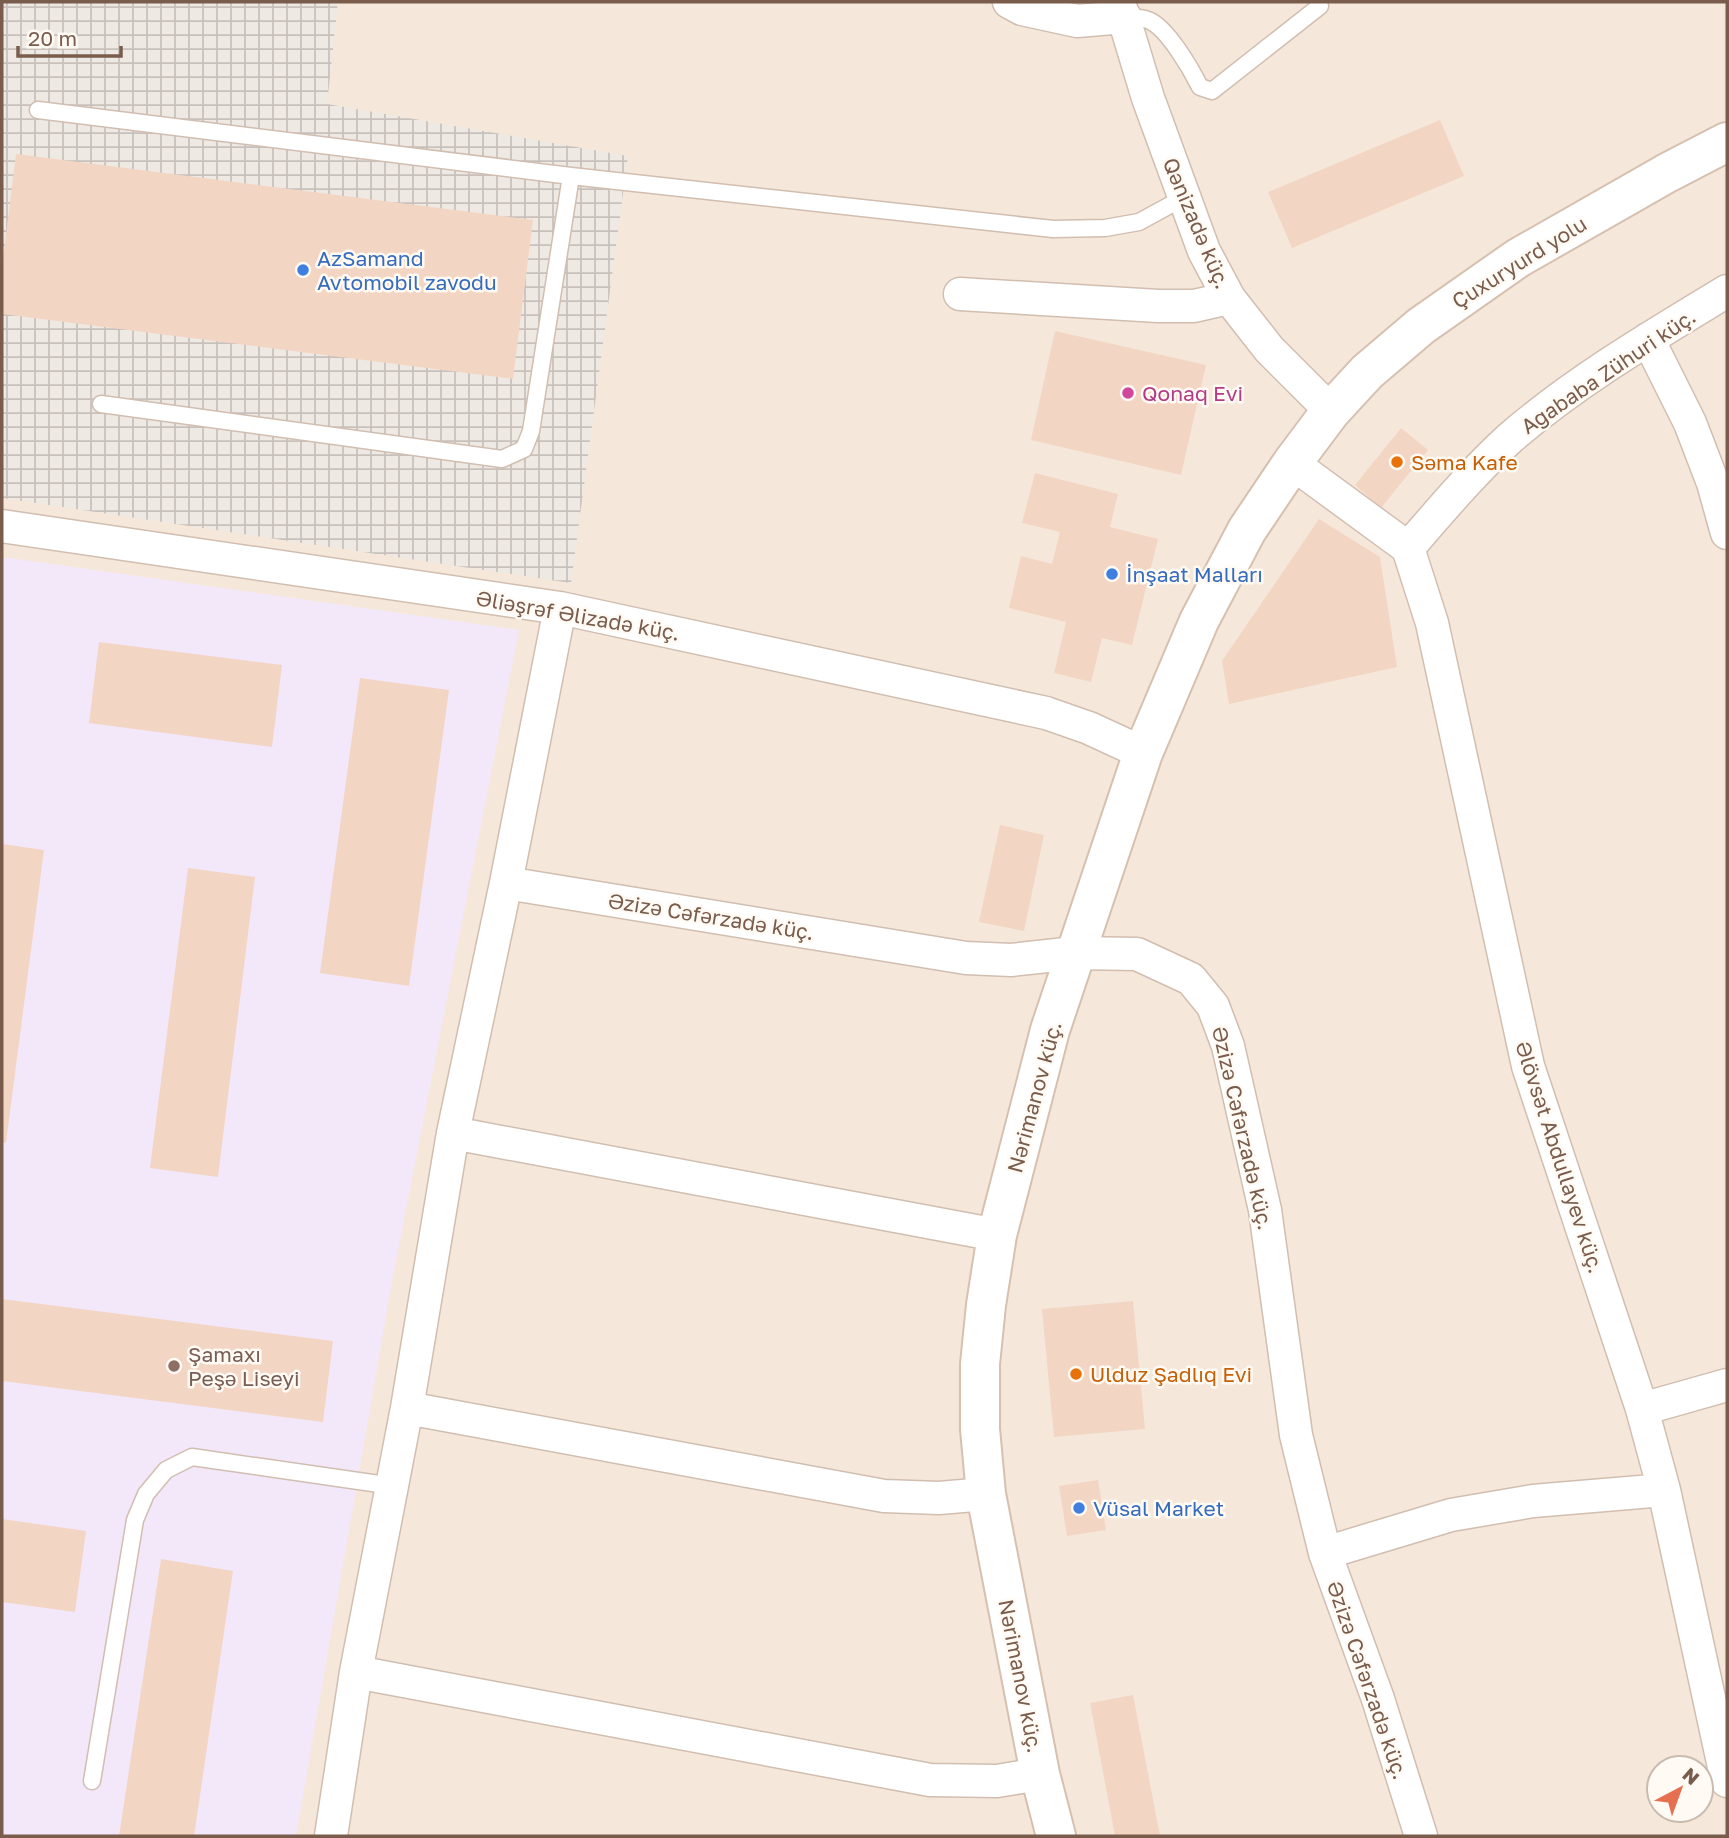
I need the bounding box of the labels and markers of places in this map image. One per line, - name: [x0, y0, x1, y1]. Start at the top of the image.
- place label: AzSamand Avtomobil zavodu: [317, 245, 497, 295]
- marker: AzSamand Avtomobil zavodu: [295, 262, 311, 278]
- place label: Qonaq Evi: [1142, 380, 1243, 406]
- marker: Qonaq Evi: [1120, 385, 1136, 401]
- place label: Səma Kafe: [1411, 449, 1518, 475]
- marker: Səma Kafe: [1389, 454, 1405, 470]
- place label: İnşaat Malları: [1126, 561, 1263, 587]
- marker: İnşaat Malları: [1104, 566, 1120, 582]
- place label: Şamaxı Peşə Liseyi: [188, 1341, 300, 1391]
- marker: Şamaxı Peşə Liseyi: [166, 1358, 182, 1374]
- place label: Ulduz Şadlıq Evi: [1090, 1361, 1252, 1387]
- marker: Ulduz Şadlıq Evi: [1068, 1366, 1084, 1382]
- place label: Vüsal Market: [1093, 1495, 1224, 1521]
- marker: Vüsal Market: [1071, 1500, 1087, 1516]

